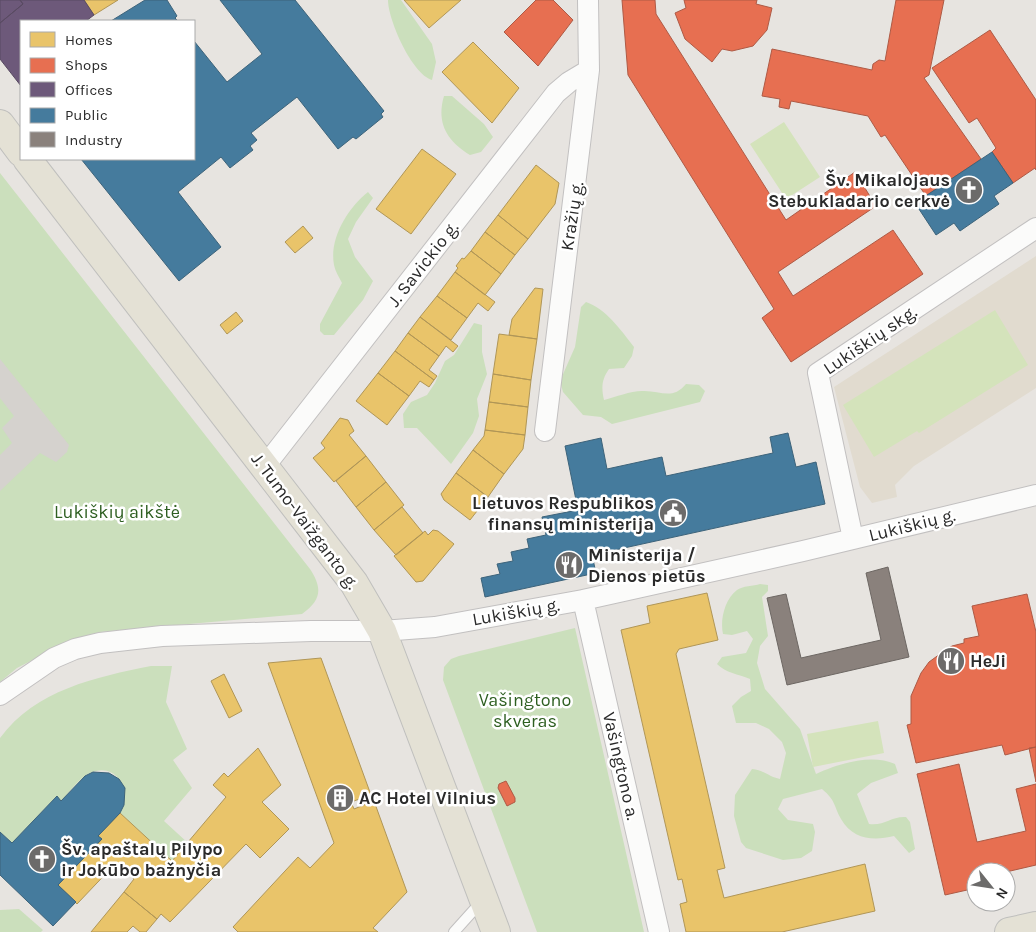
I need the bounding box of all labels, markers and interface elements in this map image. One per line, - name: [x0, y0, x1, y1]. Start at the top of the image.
- legend: [20, 20, 195, 160]
- text: Homes: [65, 31, 113, 49]
- text: Shops: [65, 56, 108, 74]
- text: Offices: [65, 81, 113, 99]
- text: Public: [65, 106, 108, 124]
- text: Industry: [65, 131, 122, 149]
- place label: Šv. Mikalojaus Stebukladario cerkvė: [768, 169, 950, 212]
- church icon: Šv. Mikalojaus Stebukladario cerkvė: [954, 175, 984, 205]
- street label: Kražių g.: [556, 180, 588, 252]
- street label: J. Savickio g.: [383, 217, 463, 311]
- street label: Lukiškių skg.: [819, 301, 921, 379]
- street label: J. Tumo-Vaižganto g.: [247, 449, 363, 593]
- place label: Lietuvos Respublikos finansų ministerija: [472, 492, 654, 535]
- public building icon: Lietuvos Respublikos finansų ministerija: [658, 498, 688, 528]
- park label: Lukiškių aikštė: [54, 501, 180, 523]
- street label: Lukiškių g.: [866, 504, 958, 546]
- place label: Ministerija / Dienos pietūs: [588, 544, 706, 587]
- restaurant icon: Ministerija / Dienos pietūs: [554, 550, 584, 580]
- street label: Lukiškių g.: [471, 593, 561, 631]
- restaurant icon: HeJi: [936, 646, 966, 676]
- place label: HeJi: [970, 650, 1006, 672]
- park label: Vašingtono skveras: [479, 689, 571, 732]
- street label: Vašingtono a.: [598, 710, 644, 822]
- building icon: AC Hotel Vilnius: [325, 783, 355, 813]
- place label: AC Hotel Vilnius: [359, 787, 496, 809]
- place label: Šv. apaštalų Pilypo ir Jokūbo bažnyčia: [61, 838, 223, 881]
- church icon: Šv. apaštalų Pilypo ir Jokūbo bažnyčia: [27, 844, 57, 874]
- north arrow: [966, 862, 1016, 912]
- text: N: [992, 885, 1012, 902]

